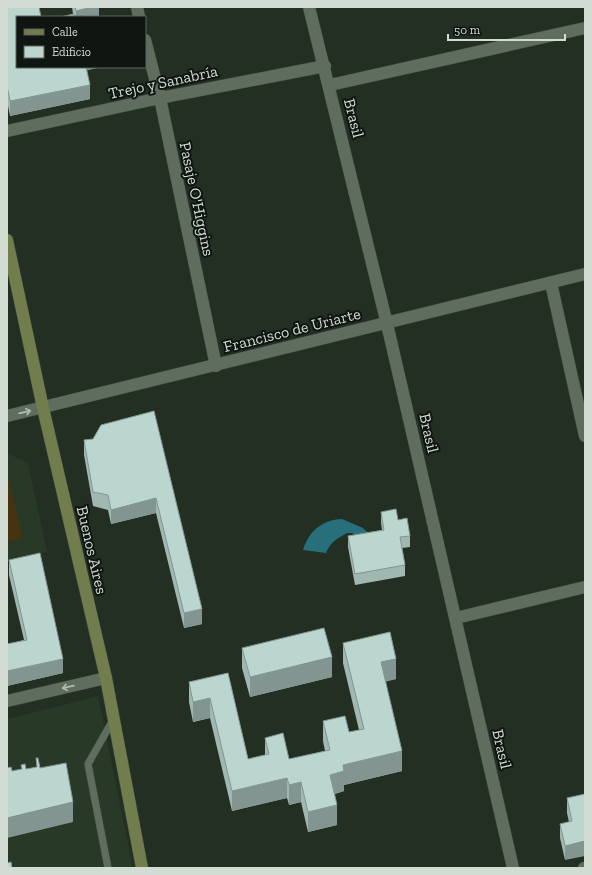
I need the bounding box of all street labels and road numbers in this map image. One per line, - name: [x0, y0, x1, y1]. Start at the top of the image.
- street label: Trejo y Sanabría: [107, 61, 220, 103]
- street label: Brasil: [340, 96, 368, 140]
- street label: Pasaje O'Higgins: [176, 140, 218, 258]
- street label: Francisco de Uriarte: [221, 304, 363, 356]
- street label: Brasil: [415, 411, 443, 455]
- street label: Buenos Aires: [73, 504, 111, 596]
- street label: Brasil: [488, 727, 516, 771]

